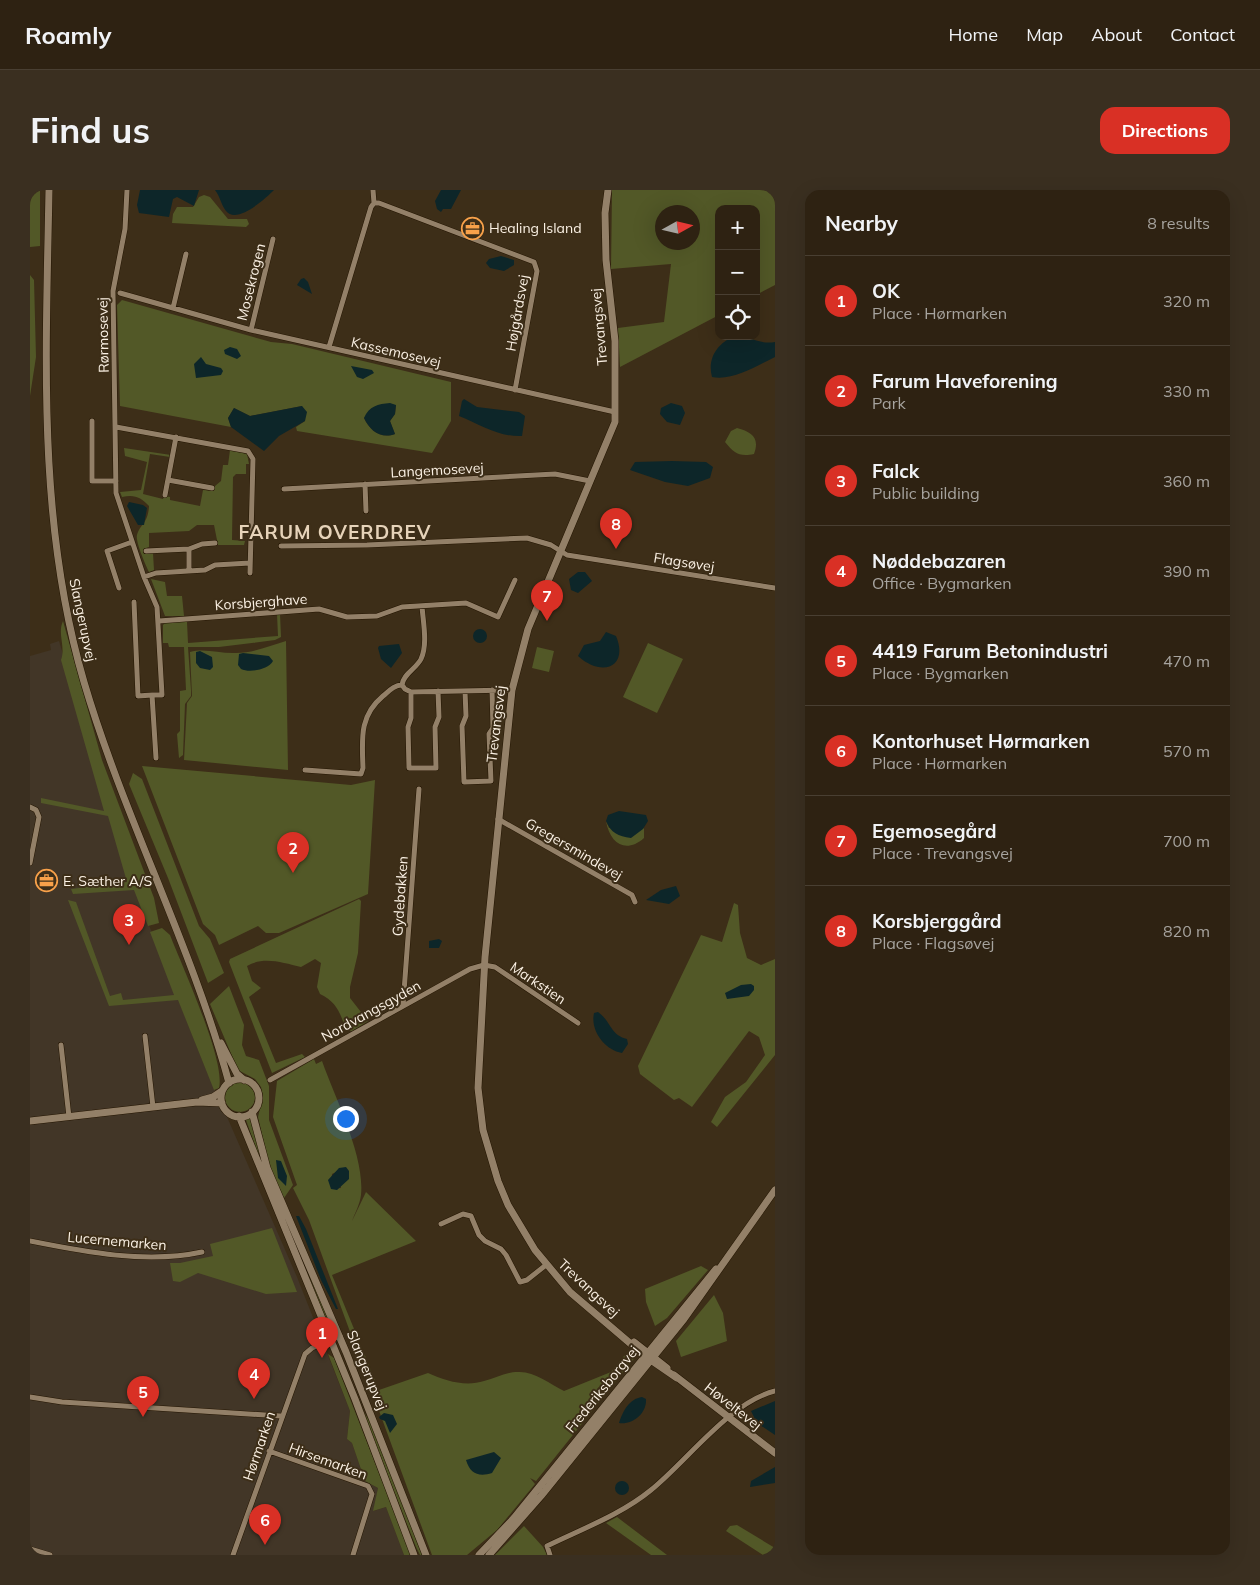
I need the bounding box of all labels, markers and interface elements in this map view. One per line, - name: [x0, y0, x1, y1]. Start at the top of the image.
- text: Roamly: [25, 20, 112, 50]
- text: Home: [948, 23, 998, 46]
- text: Map: [1026, 23, 1063, 46]
- text: About: [1091, 23, 1142, 46]
- text: Contact: [1170, 23, 1235, 46]
- button: Directions: [1100, 107, 1230, 154]
- text: Find us: [30, 108, 150, 152]
- north arrow: [655, 205, 700, 250]
- map controls: [715, 205, 760, 340]
- button: +: [715, 205, 760, 250]
- text: Nearby: [825, 210, 898, 236]
- text: 8 results: [1147, 213, 1210, 233]
- office icon: Healing Island: [461, 216, 485, 240]
- place label: Healing Island: [489, 219, 582, 237]
- street label: Mosekrogen: [233, 241, 269, 323]
- button: −: [715, 250, 760, 295]
- street label: Højgårdsvej: [501, 273, 533, 353]
- text: OK: [872, 279, 900, 303]
- street label: Trevangsvej: [587, 288, 611, 366]
- text: 1: [836, 291, 846, 311]
- text: 320 m: [1163, 291, 1210, 311]
- button: locate: [715, 295, 760, 340]
- street label: Rørmosevej: [93, 297, 113, 373]
- text: Place · Hørmarken: [872, 303, 1007, 323]
- street label: Kassemosevej: [349, 333, 443, 371]
- text: Farum Haveforening: [872, 369, 1058, 393]
- text: 2: [836, 381, 846, 401]
- text: 330 m: [1163, 381, 1210, 401]
- text: Park: [872, 393, 906, 413]
- street label: Langemosevej: [390, 459, 484, 481]
- text: Falck: [872, 459, 919, 483]
- text: 3: [836, 471, 846, 491]
- text: 360 m: [1163, 471, 1210, 491]
- text: Public building: [872, 483, 980, 503]
- pin: 8: [600, 508, 632, 549]
- district label: FARUM OVERDREV: [239, 520, 431, 544]
- street label: Flagsøvej: [652, 548, 716, 576]
- text: Nøddebazaren: [872, 549, 1006, 573]
- text: 4: [836, 561, 846, 581]
- text: 390 m: [1163, 561, 1210, 581]
- text: Office · Bygmarken: [872, 573, 1012, 593]
- street label: Slangerupvej: [65, 577, 101, 663]
- pin: 7: [531, 580, 563, 621]
- street label: Korsbjerghave: [214, 590, 308, 614]
- text: 4419 Farum Betonindustri: [872, 639, 1108, 663]
- text: 5: [836, 651, 846, 671]
- text: 470 m: [1163, 651, 1210, 671]
- text: Place · Bygmarken: [872, 663, 1009, 683]
- street label: Trevangsvej: [482, 685, 510, 763]
- text: Kontorhuset Hørmarken: [872, 729, 1090, 753]
- text: 6: [836, 741, 846, 761]
- text: 570 m: [1163, 741, 1210, 761]
- text: Place · Hørmarken: [872, 753, 1007, 773]
- street label: Gregersmindevej: [522, 814, 626, 884]
- text: Egemosegård: [872, 819, 996, 843]
- text: 7: [836, 831, 846, 851]
- text: 700 m: [1163, 831, 1210, 851]
- pin: 2: [277, 832, 309, 873]
- text: Place · Trevangsvej: [872, 843, 1013, 863]
- street label: Gydebakken: [388, 855, 412, 937]
- office icon: E. Sæther A/S: [35, 869, 59, 893]
- place label: E. Sæther A/S: [63, 872, 152, 890]
- pin: 3: [113, 904, 145, 945]
- text: Korsbjerggård: [872, 909, 1002, 933]
- text: 8: [836, 921, 846, 941]
- text: 820 m: [1163, 921, 1210, 941]
- text: Place · Flagsøvej: [872, 933, 994, 953]
- street label: Markstien: [507, 958, 569, 1008]
- street label: Nordvangsgyden: [318, 976, 424, 1046]
- your location: [333, 1106, 359, 1132]
- street label: Lucernemarken: [67, 1228, 167, 1254]
- street label: Trevangsvej: [555, 1255, 623, 1321]
- pin: 1: [306, 1317, 338, 1358]
- street label: Slangerupvej: [343, 1327, 391, 1413]
- street label: Frederiksborgvej: [561, 1342, 643, 1436]
- pin: 4: [238, 1358, 270, 1399]
- pin: 5: [127, 1376, 159, 1417]
- street label: Høveltevej: [701, 1378, 765, 1434]
- street label: Hørmarken: [239, 1409, 279, 1483]
- street label: Hirsemarken: [286, 1438, 370, 1484]
- pin: 6: [249, 1504, 281, 1545]

